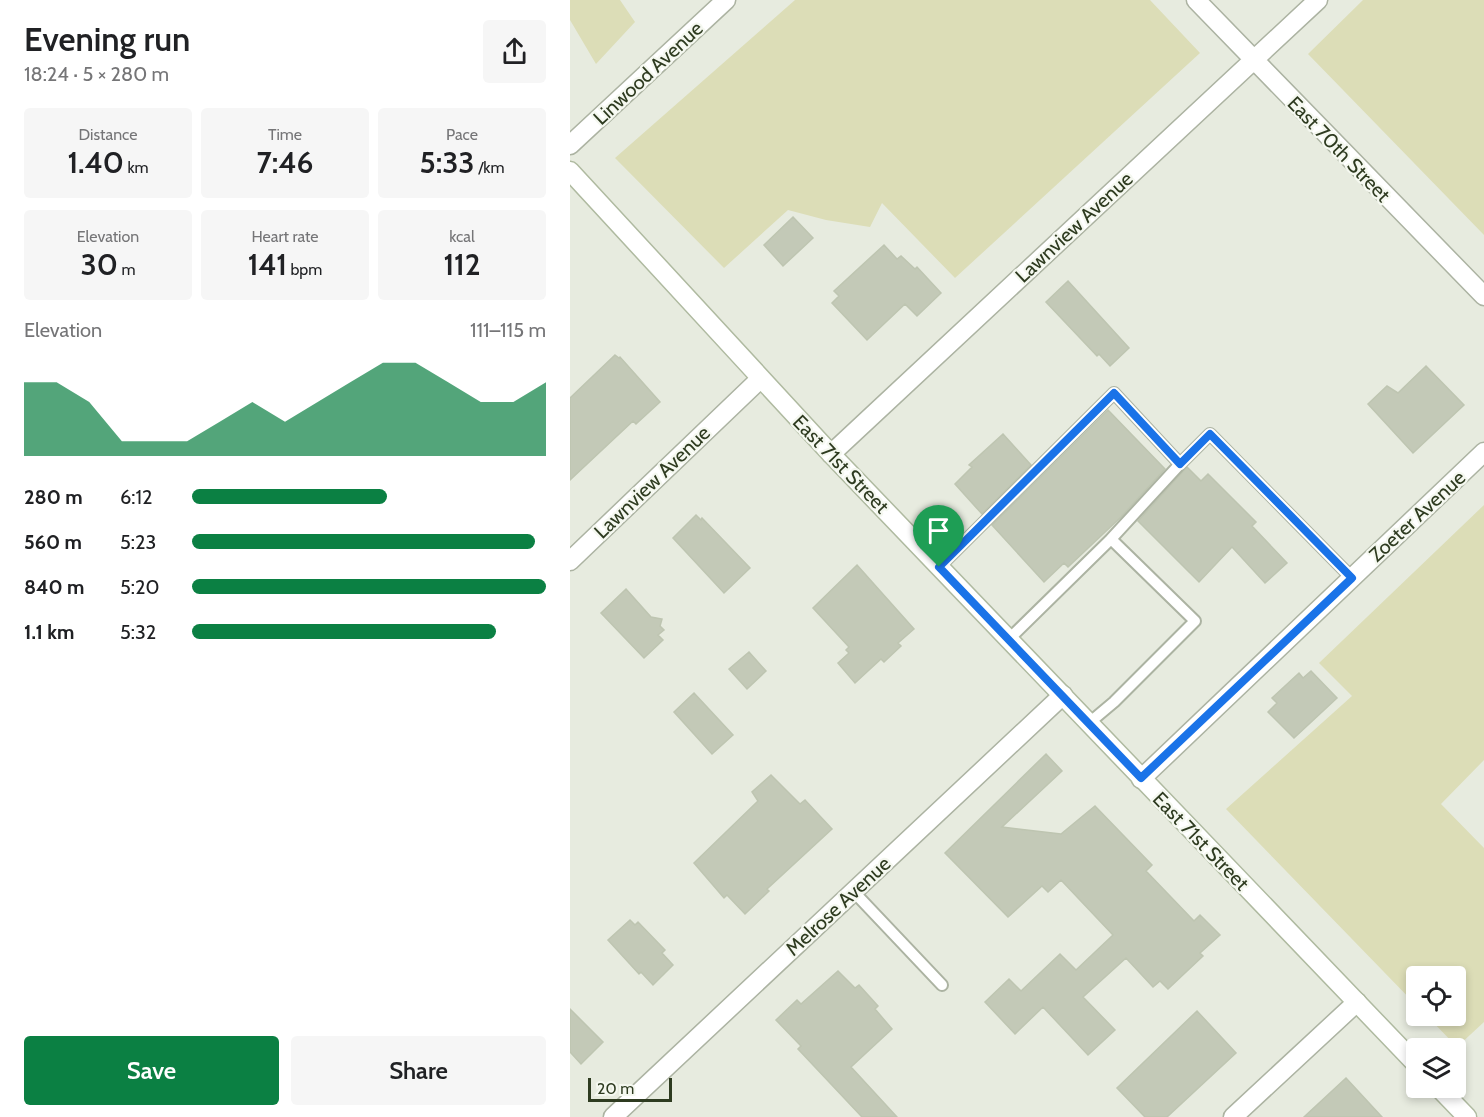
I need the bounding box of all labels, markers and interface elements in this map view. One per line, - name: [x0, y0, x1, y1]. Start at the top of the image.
- street label: Linwood Avenue: [588, 16, 708, 130]
- text: Evening run: [24, 19, 190, 59]
- button: share: [483, 20, 546, 83]
- text: 18:24 · 5 × 280 m: [24, 62, 169, 86]
- street label: East 70th Street: [1283, 91, 1396, 207]
- text: Distance: [79, 125, 137, 144]
- text: Time: [268, 125, 302, 144]
- text: Pace: [446, 125, 478, 144]
- text: 1.40: [67, 144, 124, 181]
- text: 7:46: [257, 144, 313, 181]
- text: 5:33: [419, 144, 475, 181]
- text: km: [124, 158, 149, 177]
- text: /km: [475, 158, 505, 177]
- street label: Lawnview Avenue: [1010, 167, 1138, 287]
- text: Elevation: [77, 227, 139, 246]
- text: Heart rate: [252, 227, 318, 246]
- text: kcal: [449, 227, 475, 246]
- text: 30: [81, 246, 118, 283]
- text: 141: [248, 246, 287, 283]
- text: 112: [443, 246, 481, 283]
- text: m: [118, 260, 135, 279]
- text: bpm: [287, 260, 322, 279]
- text: Elevation: [24, 318, 102, 342]
- text: 111–115 m: [470, 318, 546, 342]
- street label: East 71st Street: [788, 410, 894, 518]
- street label: Lawnview Avenue: [589, 421, 715, 543]
- street label: Zoeter Avenue: [1364, 465, 1470, 567]
- text: 280 m: [24, 485, 83, 509]
- text: 6:12: [120, 485, 153, 509]
- pin: [913, 505, 964, 567]
- icon: arrive: [922, 514, 955, 547]
- text: 560 m: [24, 530, 82, 554]
- text: 5:23: [120, 530, 156, 554]
- text: 840 m: [24, 575, 85, 599]
- text: 5:20: [120, 575, 159, 599]
- text: 1.1 km: [24, 620, 74, 644]
- text: 5:32: [120, 620, 156, 644]
- street label: East 71st Street: [1148, 787, 1254, 895]
- street label: Melrose Avenue: [781, 851, 895, 961]
- map controls: [1406, 966, 1466, 1098]
- button: locate: [1406, 966, 1466, 1026]
- button: Save: [24, 1036, 279, 1105]
- button: Share: [291, 1036, 546, 1105]
- button: layers: [1406, 1038, 1466, 1098]
- scale bar: [588, 1075, 672, 1102]
- text: 20 m: [597, 1079, 634, 1098]

